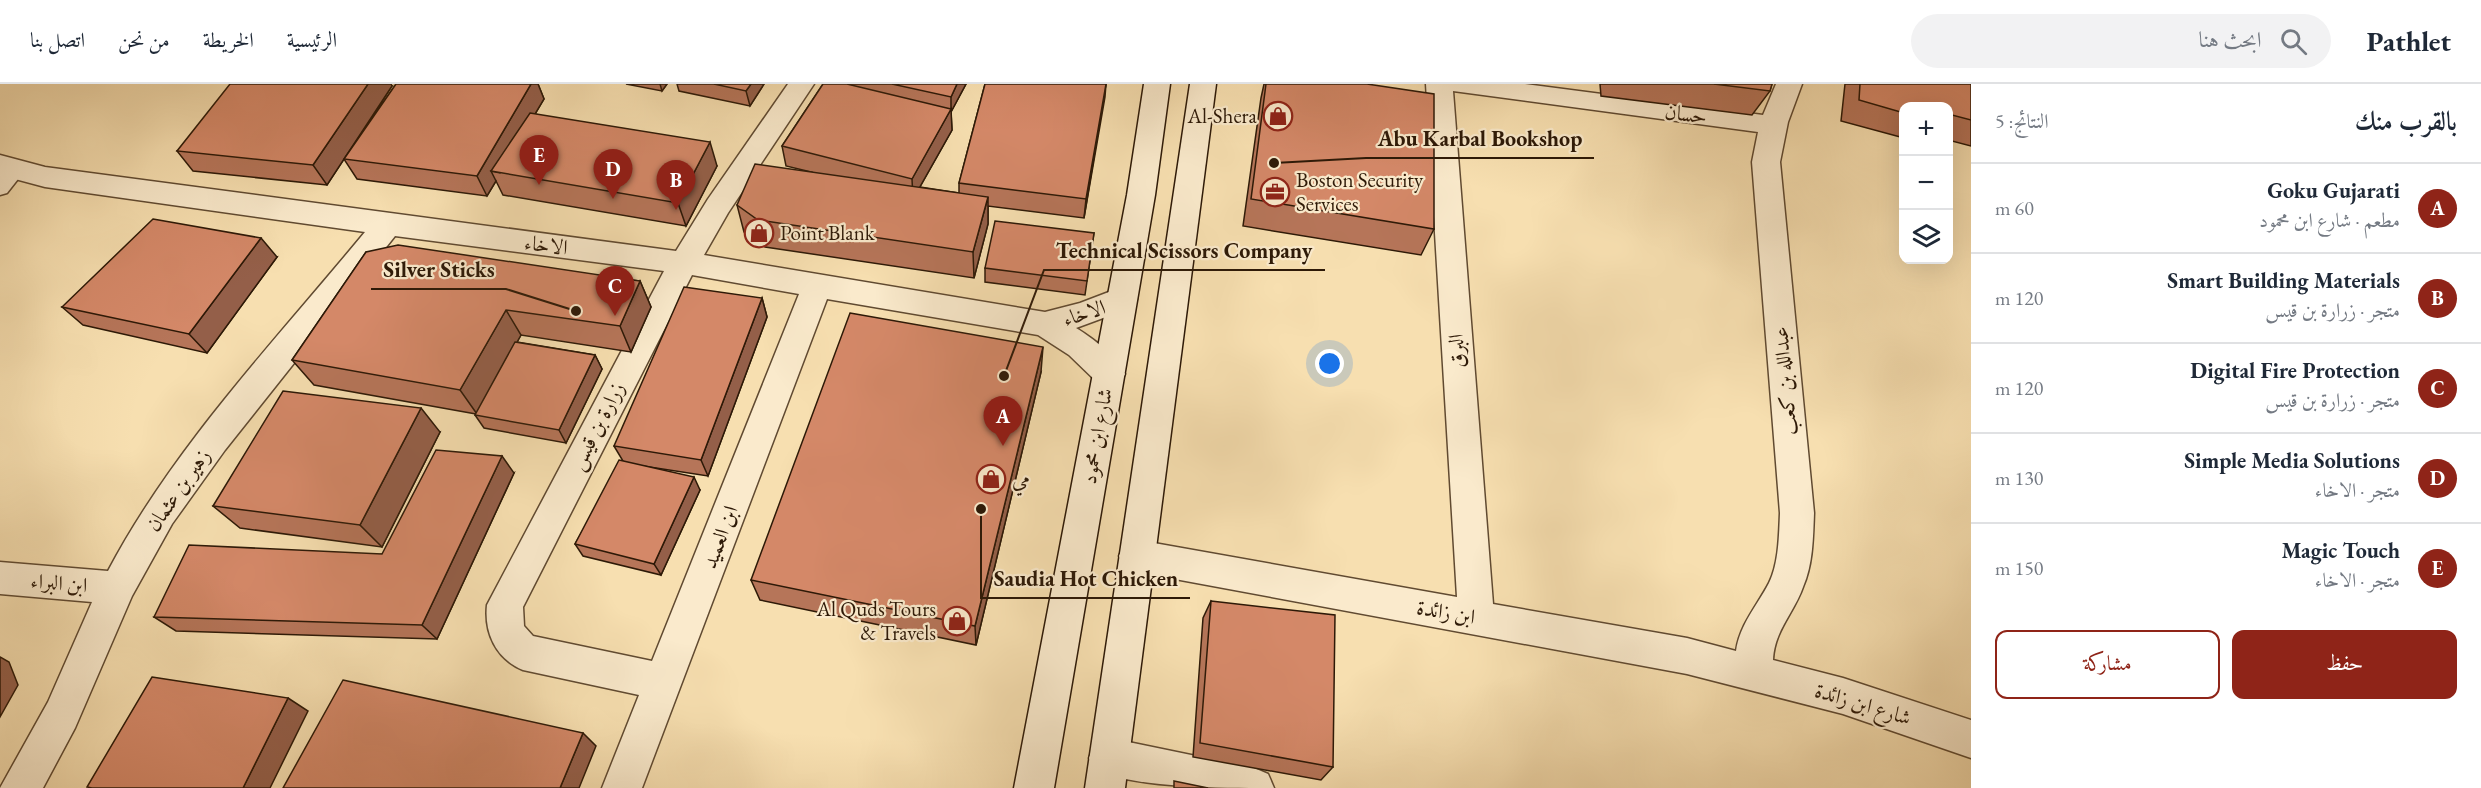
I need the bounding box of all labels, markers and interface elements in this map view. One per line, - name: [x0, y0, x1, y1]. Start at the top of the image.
- search box: [1911, 14, 2331, 68]
- text: Pathlet: [2367, 23, 2451, 59]
- text: ابحث هنا: [2199, 25, 2262, 54]
- icon: search: [2277, 25, 2310, 58]
- text: اتصل بنا: [30, 26, 85, 53]
- text: من نحن: [118, 26, 170, 53]
- text: الخريطة: [203, 26, 254, 53]
- text: الرئيسية: [287, 26, 337, 53]
- street label: حسان: [1663, 98, 1709, 129]
- shop icon: Al-Shera: [1262, 100, 1294, 132]
- place label: Al-Shera: [1187, 102, 1258, 129]
- map controls: [1899, 102, 1953, 264]
- button: +: [1899, 102, 1953, 156]
- text: بالقرب منك: [2355, 104, 2457, 138]
- text: النتائج: 5: [1995, 108, 2049, 134]
- callout: Abu Karbal Bookshop: [1366, 118, 1594, 158]
- text: Abu Karbal Bookshop: [1377, 124, 1582, 153]
- pin: E: [520, 135, 558, 185]
- pin: D: [594, 150, 632, 199]
- button: −: [1899, 156, 1953, 210]
- pin: B: [656, 160, 696, 210]
- place label: Boston Security Services: [1296, 166, 1424, 217]
- office icon: Boston Security Services: [1259, 176, 1291, 208]
- text: Goku Gujarati: [2267, 176, 2400, 205]
- text: 60 m: [1995, 195, 2034, 221]
- text: A: [2430, 195, 2445, 221]
- text: مطعم · شارع ابن محمود: [2259, 207, 2400, 233]
- button: layers: [1899, 210, 1953, 264]
- shop icon: Point Blank: [743, 217, 775, 249]
- place label: Point Blank: [780, 219, 876, 246]
- street label: الاخاء: [523, 228, 569, 261]
- callout: Technical Scissors Company: [1044, 230, 1325, 270]
- text: Technical Scissors Company: [1056, 236, 1313, 265]
- callout: Silver Sticks: [371, 249, 506, 289]
- text: Silver Sticks: [383, 255, 495, 284]
- pin: C: [596, 266, 634, 316]
- text: Smart Building Materials: [2167, 266, 2400, 295]
- text: 120 m: [1995, 285, 2043, 311]
- text: B: [2431, 285, 2444, 311]
- street label: الاخاء: [1059, 293, 1109, 332]
- text: متجر · زرارة بن قيس: [2265, 297, 2400, 323]
- street label: عبدالله بن كعب: [1766, 325, 1804, 437]
- street label: البرق: [1442, 333, 1471, 369]
- your location: [1315, 349, 1344, 378]
- text: Digital Fire Protection: [2190, 356, 2400, 385]
- text: 120 m: [1995, 375, 2043, 401]
- text: C: [2430, 375, 2445, 401]
- street label: زرارة بن قيس: [563, 377, 631, 475]
- street label: شارع ابن محمود: [1075, 386, 1123, 487]
- text: متجر · زرارة بن قيس: [2265, 387, 2400, 413]
- pin: A: [984, 396, 1022, 446]
- street label: زهير بن عثمان: [139, 443, 216, 536]
- text: Simple Media Solutions: [2184, 446, 2400, 475]
- shop icon: مي: [975, 463, 1007, 495]
- place label: مي: [1012, 465, 1030, 496]
- text: 130 m: [1995, 465, 2043, 491]
- text: D: [2430, 465, 2445, 491]
- text: متجر · الاخاء: [2315, 477, 2400, 503]
- street label: ابن العميد: [695, 502, 744, 572]
- text: Magic Touch: [2281, 536, 2400, 565]
- text: 150 m: [1995, 555, 2043, 581]
- text: E: [2432, 555, 2443, 581]
- callout: Saudia Hot Chicken: [981, 558, 1190, 598]
- text: Saudia Hot Chicken: [994, 564, 1179, 593]
- street label: ابن البراء: [30, 567, 88, 598]
- text: متجر · الاخاء: [2315, 567, 2400, 593]
- street label: ابن زائدة: [1415, 593, 1477, 630]
- place label: Al Quds Tours & Travels: [815, 595, 936, 646]
- shop icon: Al Quds Tours & Travels: [941, 605, 973, 637]
- button: مشاركة: [1995, 630, 2220, 699]
- button: حفظ: [2232, 630, 2457, 699]
- street label: شارع ابن زائدة: [1810, 676, 1915, 736]

